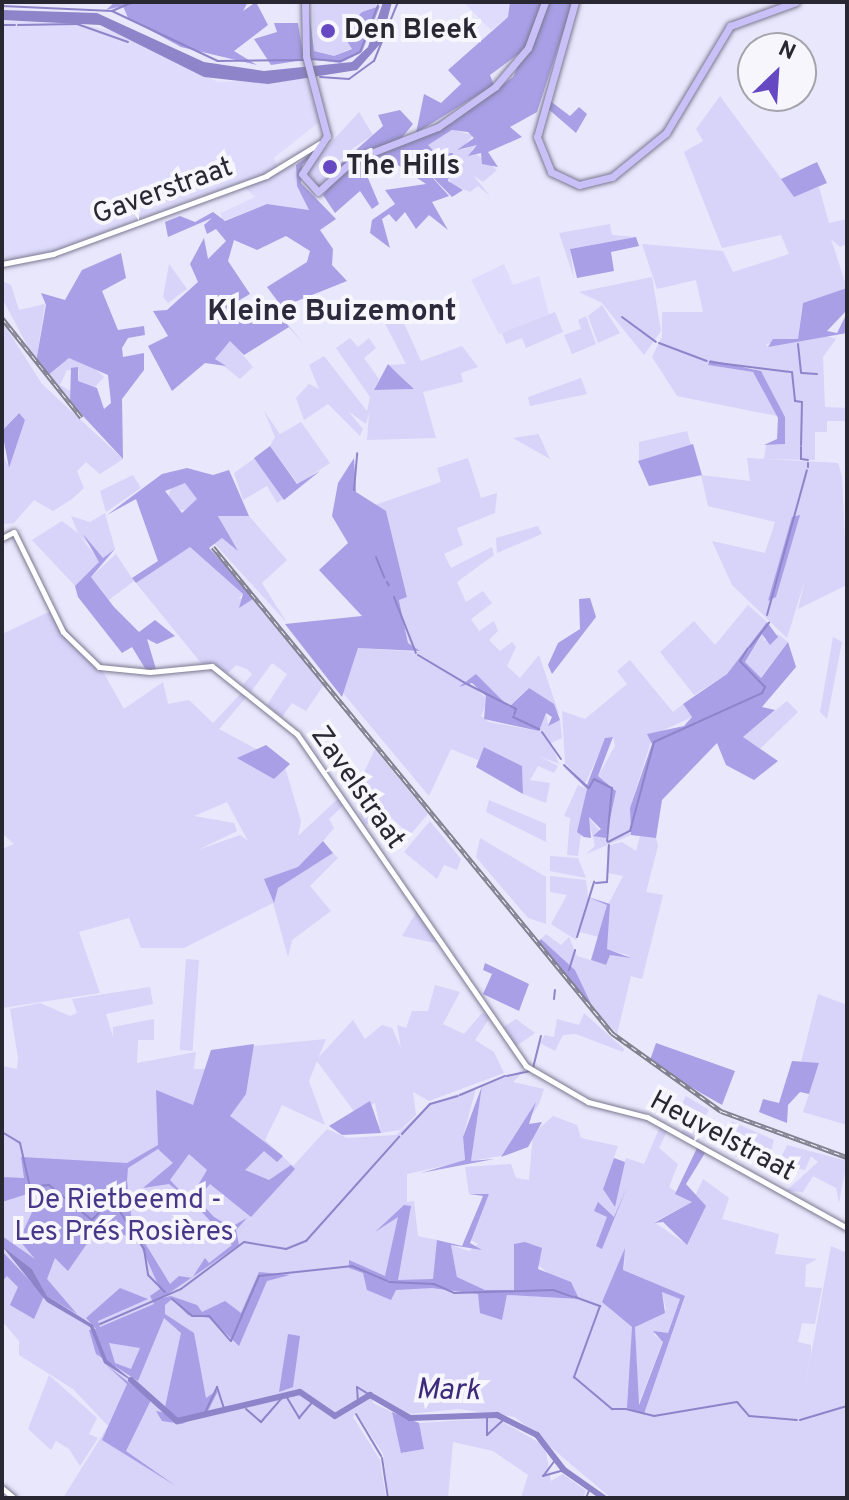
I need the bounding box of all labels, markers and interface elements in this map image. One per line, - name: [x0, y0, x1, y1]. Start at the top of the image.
- place label: Den Bleek: [344, 14, 478, 48]
- marker: Den Bleek: [319, 22, 337, 40]
- north arrow: [737, 32, 817, 112]
- text: N: [774, 36, 799, 67]
- place label: The Hills: [346, 150, 460, 184]
- street label: Gaverstraat: [88, 151, 238, 233]
- marker: The Hills: [321, 158, 339, 176]
- district label: Kleine Buizemont: [207, 295, 457, 331]
- street label: Zavelstraat: [303, 720, 411, 856]
- street label: Heuvelstraat: [644, 1085, 800, 1189]
- park label: De Rietbeemd - Les Prés Rosières: [14, 1184, 234, 1250]
- water label: Mark: [416, 1373, 480, 1411]

